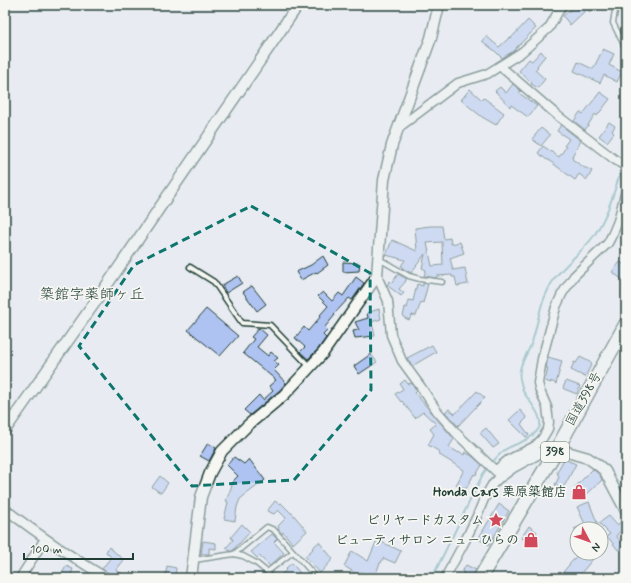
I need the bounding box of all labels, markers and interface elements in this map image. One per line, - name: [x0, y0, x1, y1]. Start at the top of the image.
- district label: 築館字薬師ヶ丘: [39, 285, 145, 305]
- street label: 国道398号: [562, 369, 606, 429]
- road number: 398: [541, 442, 569, 462]
- shop icon: Honda Cars 栗原築館店: [570, 483, 588, 501]
- place label: Honda Cars 栗原築館店: [433, 484, 567, 501]
- place icon: ビリヤードカスタム: [487, 511, 505, 529]
- place label: ビリヤードカスタム: [367, 512, 484, 529]
- north arrow: [569, 521, 609, 561]
- shop icon: ビューティサロン ニューひらの: [522, 531, 540, 549]
- place label: ビューティサロン ニューひらの: [336, 532, 519, 549]
- scale bar: [24, 535, 133, 561]
- text: N: [588, 540, 603, 554]
- text: 100 m: [30, 542, 62, 558]

